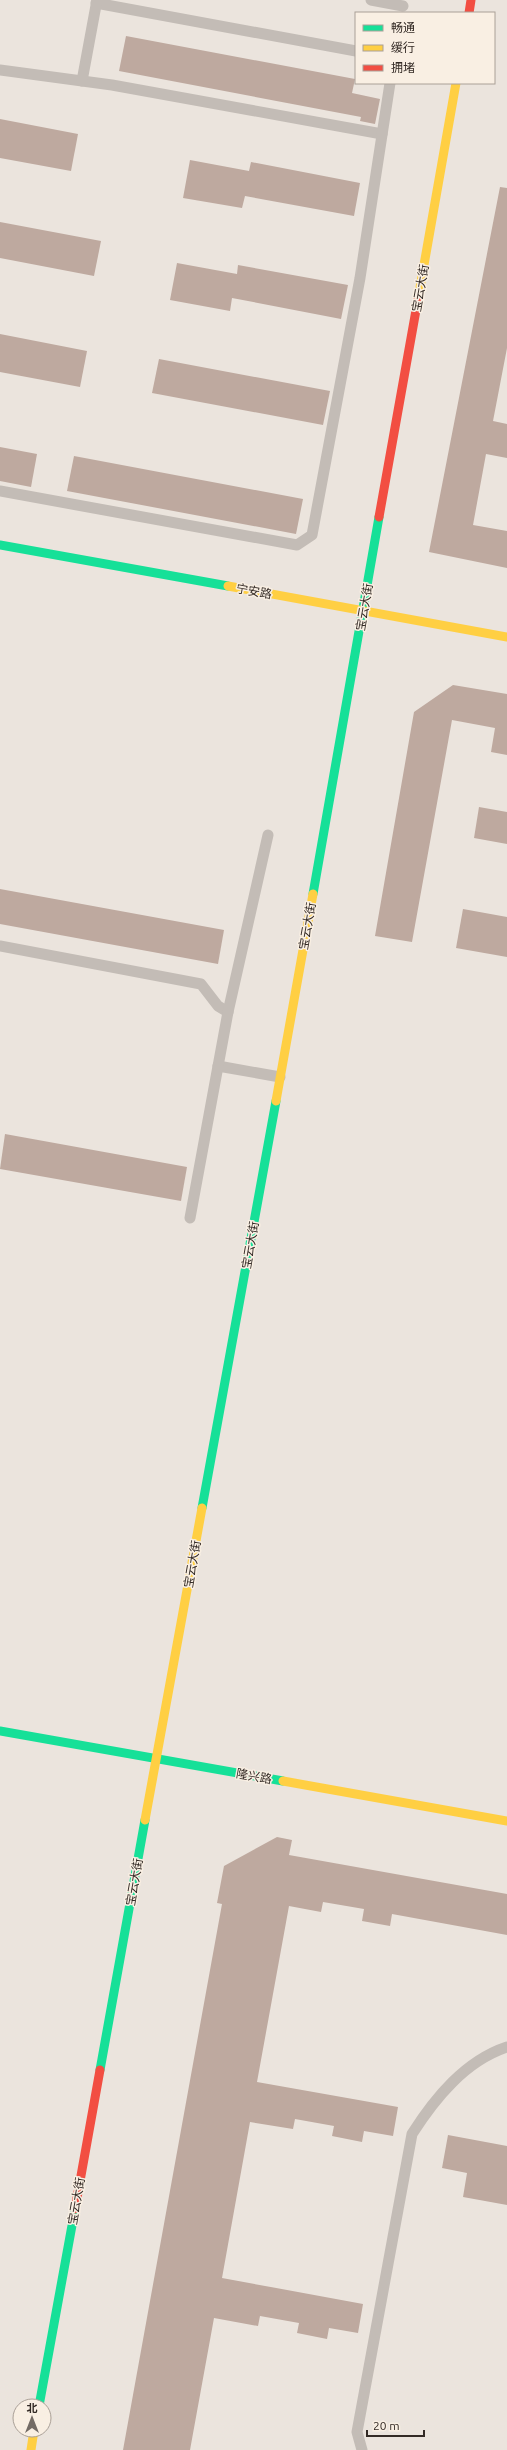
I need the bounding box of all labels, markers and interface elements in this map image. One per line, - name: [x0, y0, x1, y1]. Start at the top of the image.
- legend: [355, 12, 495, 84]
- text: 畅通: [391, 21, 415, 34]
- text: 缓行: [391, 41, 415, 54]
- text: 拥堵: [391, 61, 415, 74]
- street label: 宝云大街: [409, 263, 431, 313]
- street label: 宁安路: [235, 581, 273, 601]
- street label: 宝云大街: [353, 582, 375, 632]
- street label: 宝云大街: [296, 901, 318, 951]
- street label: 宝云大街: [239, 1220, 261, 1270]
- street label: 宝云大街: [181, 1539, 203, 1589]
- street label: 隆兴路: [235, 1766, 273, 1786]
- street label: 宝云大街: [123, 1857, 145, 1907]
- street label: 宝云大街: [65, 2176, 87, 2226]
- north arrow: [12, 2398, 52, 2438]
- text: 北: [27, 2402, 38, 2414]
- scale bar: [367, 2412, 424, 2438]
- text: 20 m: [373, 2419, 400, 2432]

